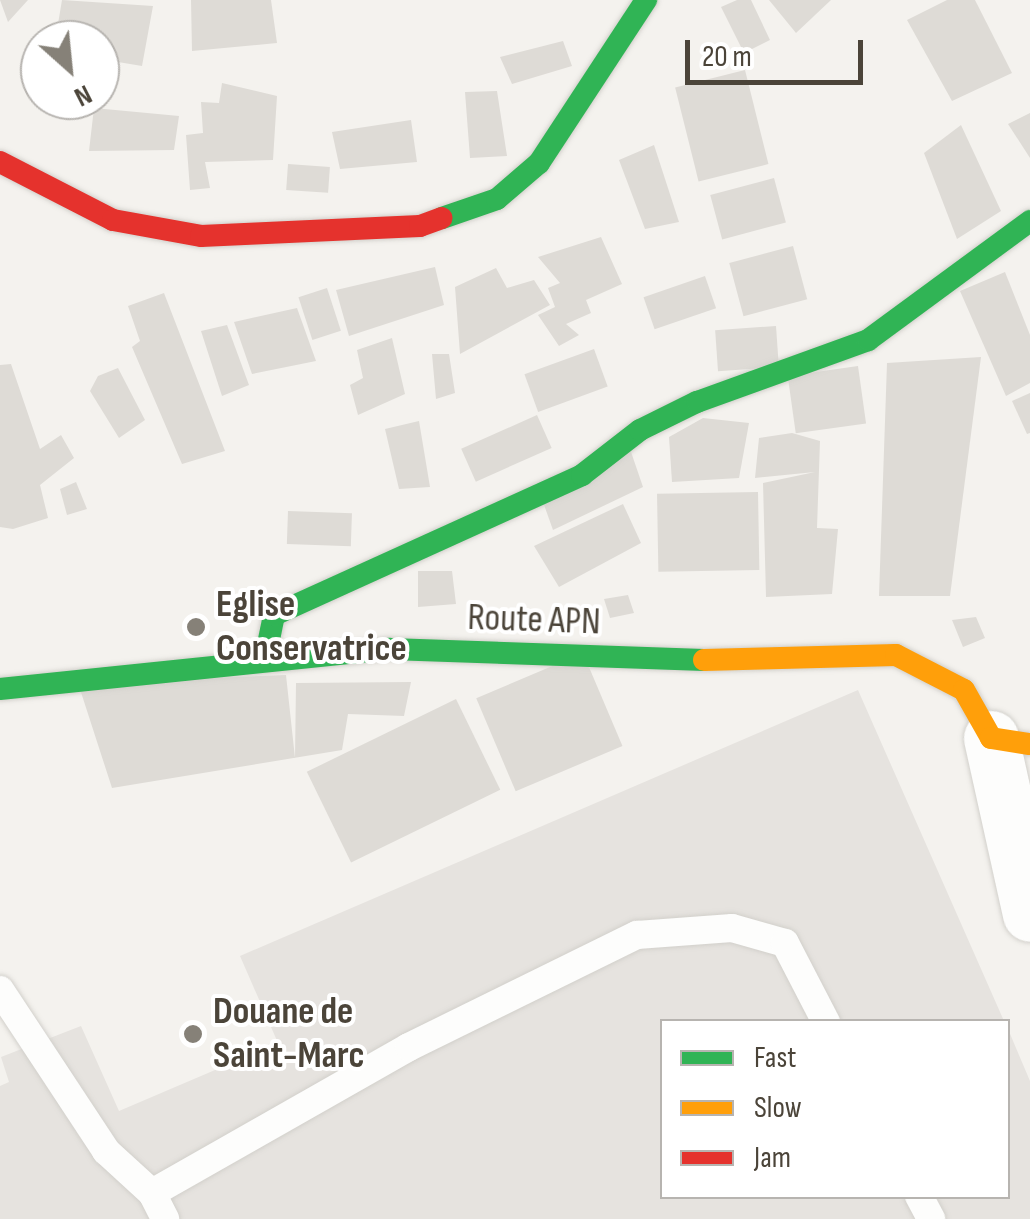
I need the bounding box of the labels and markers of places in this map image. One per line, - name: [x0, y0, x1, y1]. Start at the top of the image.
- place label: Eglise Conservatrice: [216, 582, 407, 672]
- marker: Eglise Conservatrice: [185, 616, 207, 638]
- place label: Douane de Saint-Marc: [213, 989, 364, 1078]
- marker: Douane de Saint-Marc: [182, 1023, 204, 1045]

